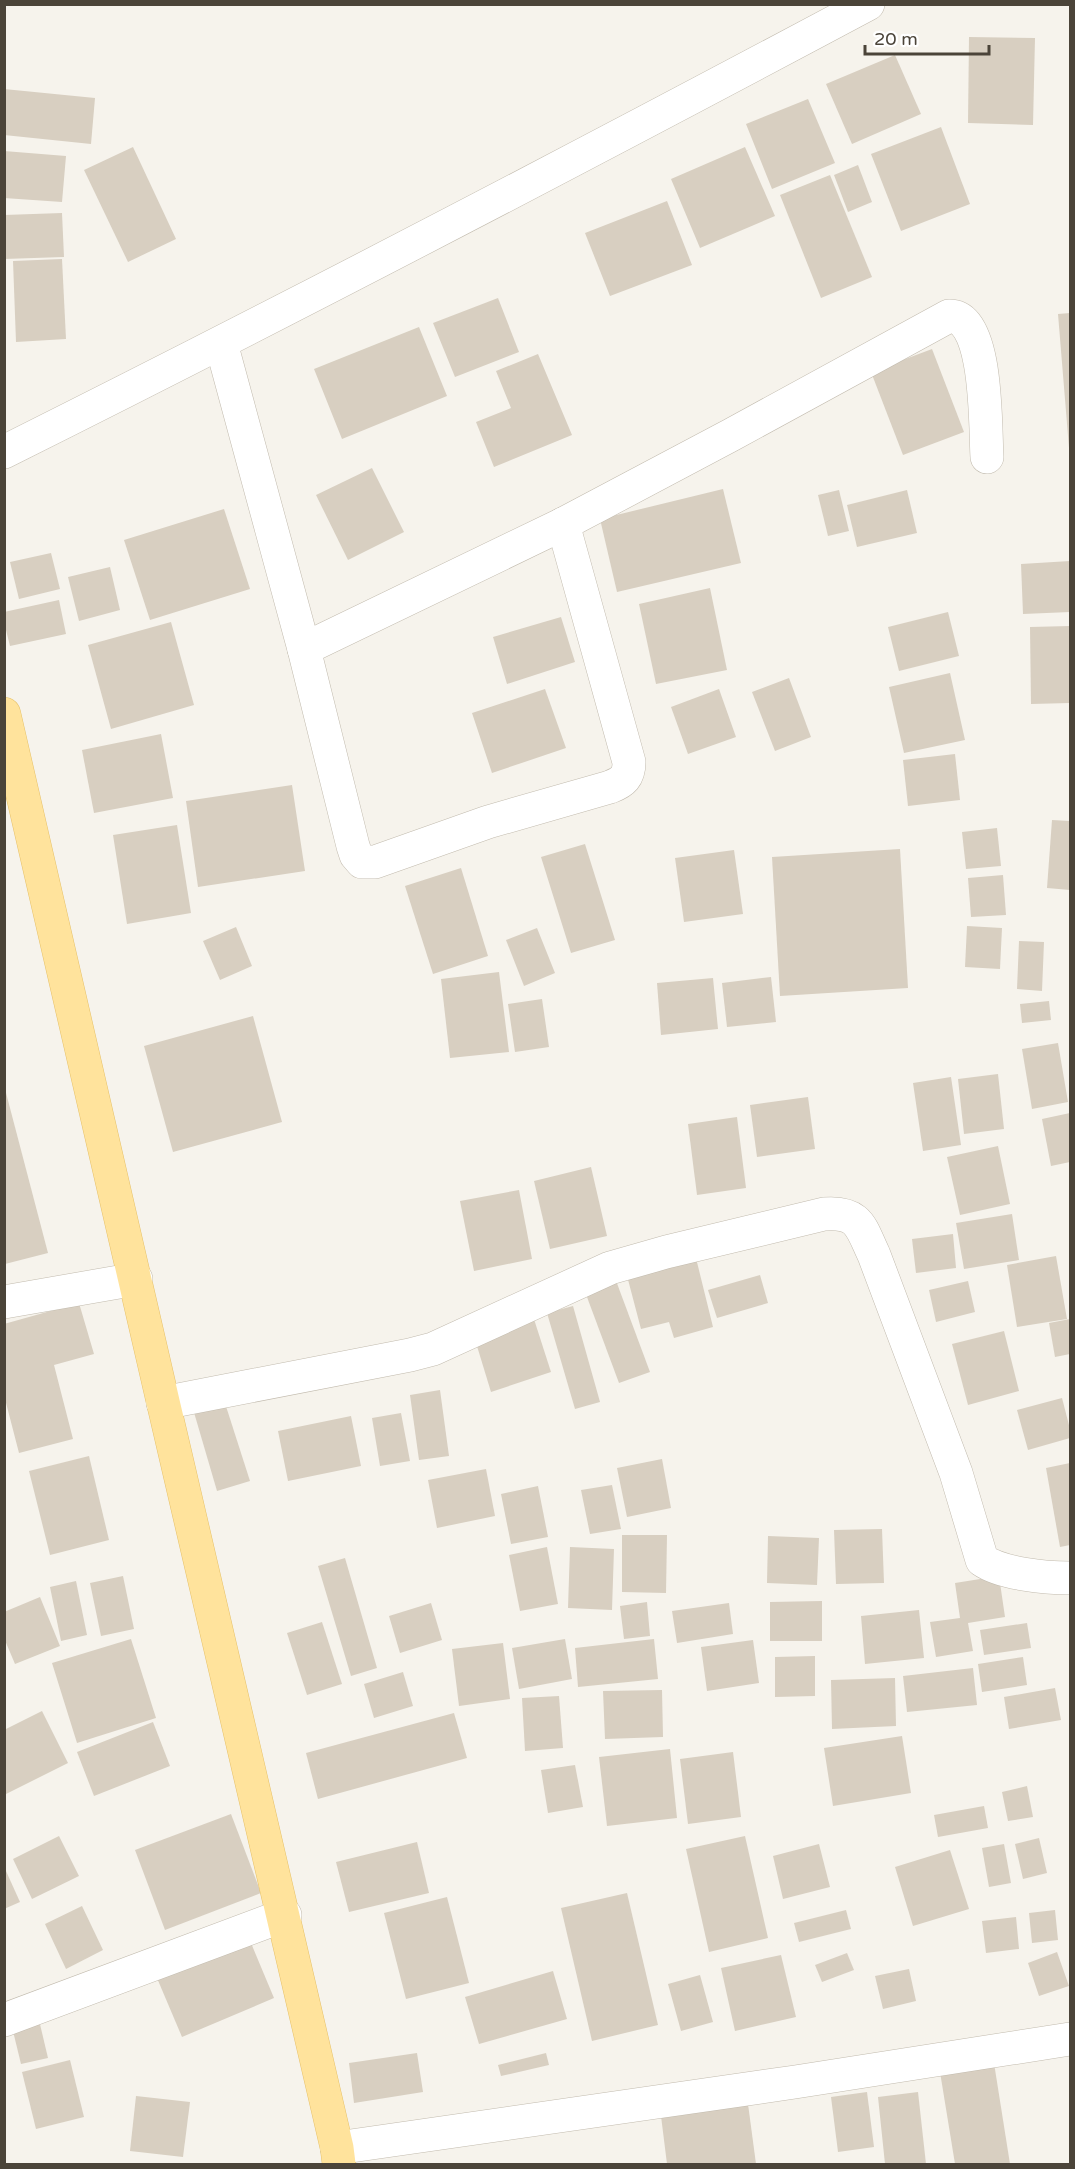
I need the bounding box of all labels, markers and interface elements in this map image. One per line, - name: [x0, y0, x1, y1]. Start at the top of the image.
- scale bar: [865, 18, 990, 56]
- text: 20 m: [874, 28, 918, 50]

